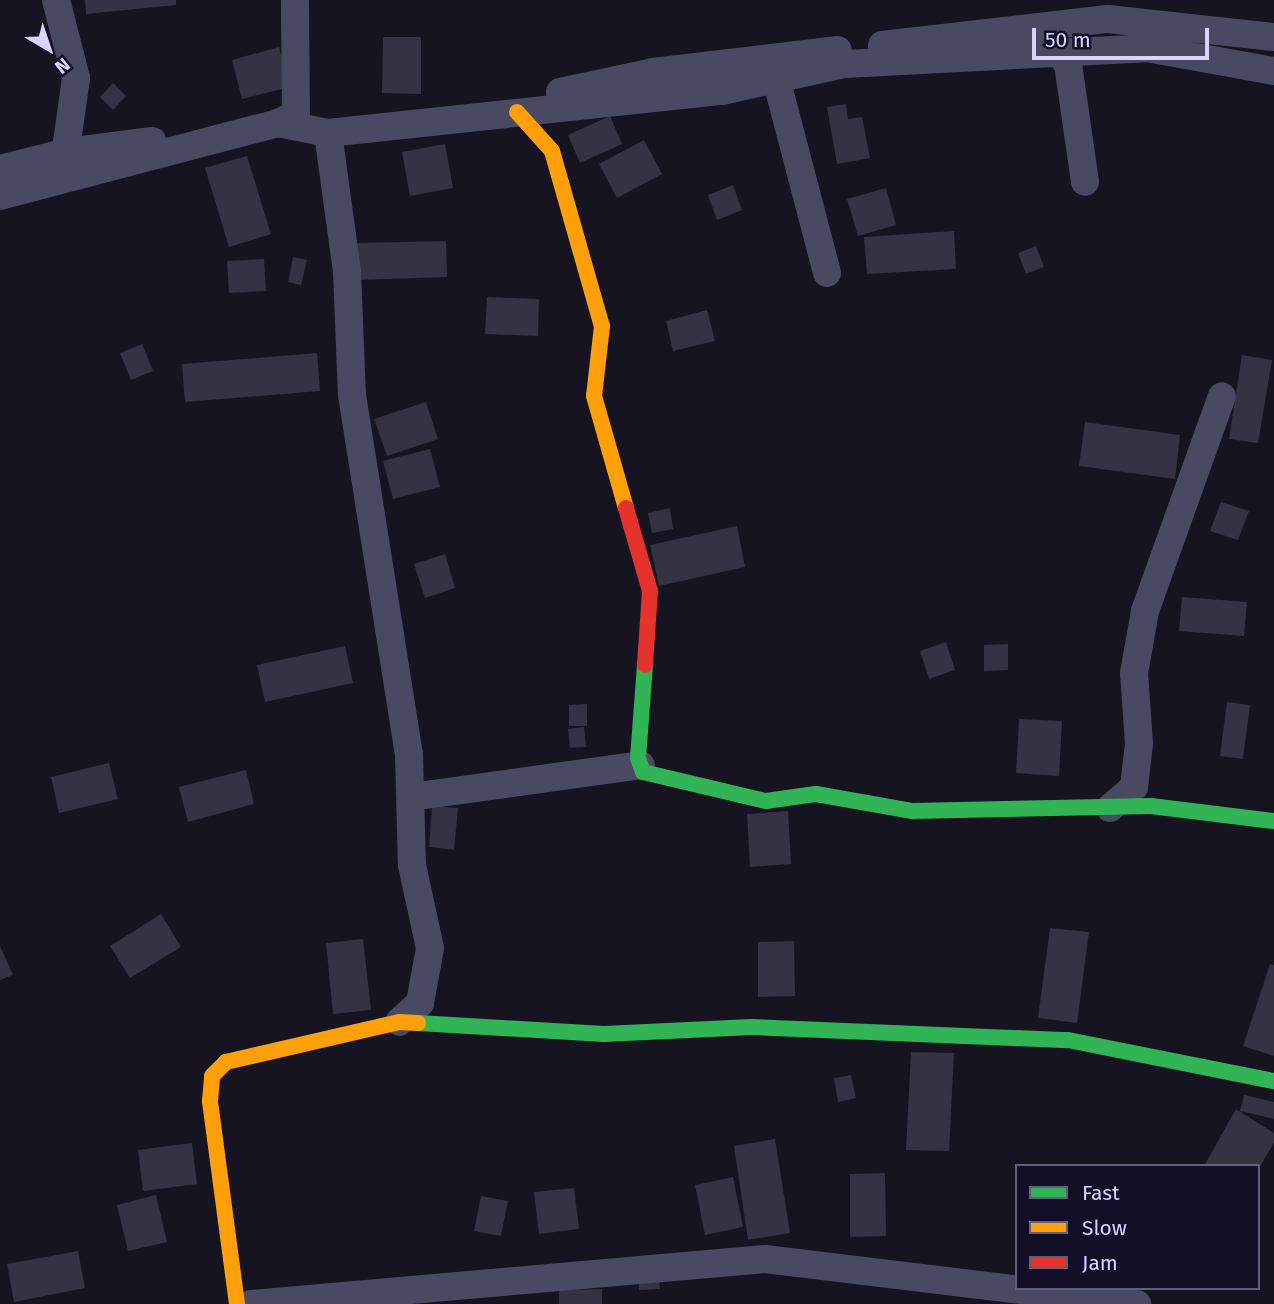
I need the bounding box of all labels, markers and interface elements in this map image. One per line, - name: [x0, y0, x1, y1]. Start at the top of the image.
- north arrow: [14, 14, 84, 84]
- scale bar: [1036, 14, 1213, 58]
- text: 50 m: [1045, 27, 1091, 53]
- text: N: [50, 53, 75, 79]
- legend: [1015, 1164, 1260, 1290]
- text: Fast: [1082, 1180, 1120, 1206]
- text: Slow: [1082, 1215, 1127, 1241]
- text: Jam: [1082, 1250, 1118, 1276]

